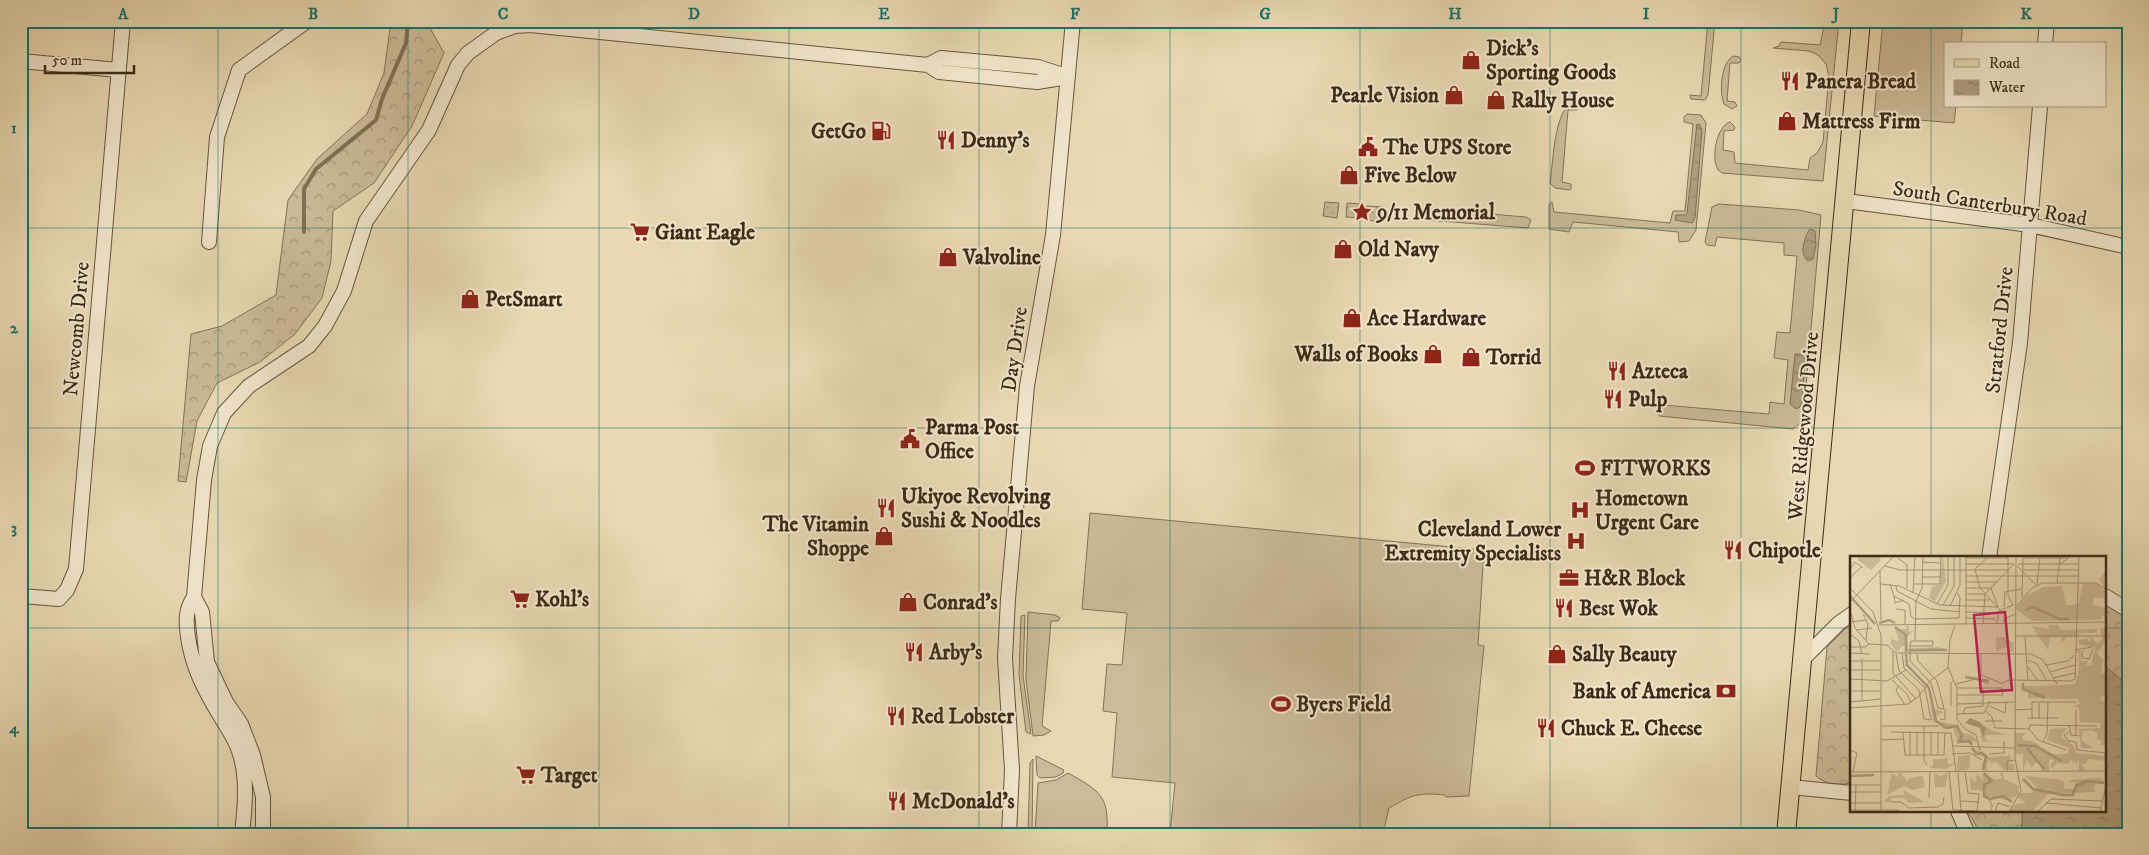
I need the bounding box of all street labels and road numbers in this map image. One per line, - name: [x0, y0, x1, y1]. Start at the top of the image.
- street label: South Canterbury Road: [1891, 176, 2089, 232]
- street label: Newcomb Drive: [58, 260, 96, 397]
- street label: Stratford Drive: [1980, 265, 2020, 395]
- street label: Day Drive: [996, 305, 1034, 393]
- street label: West Ridgewood Drive: [1783, 330, 1825, 523]

